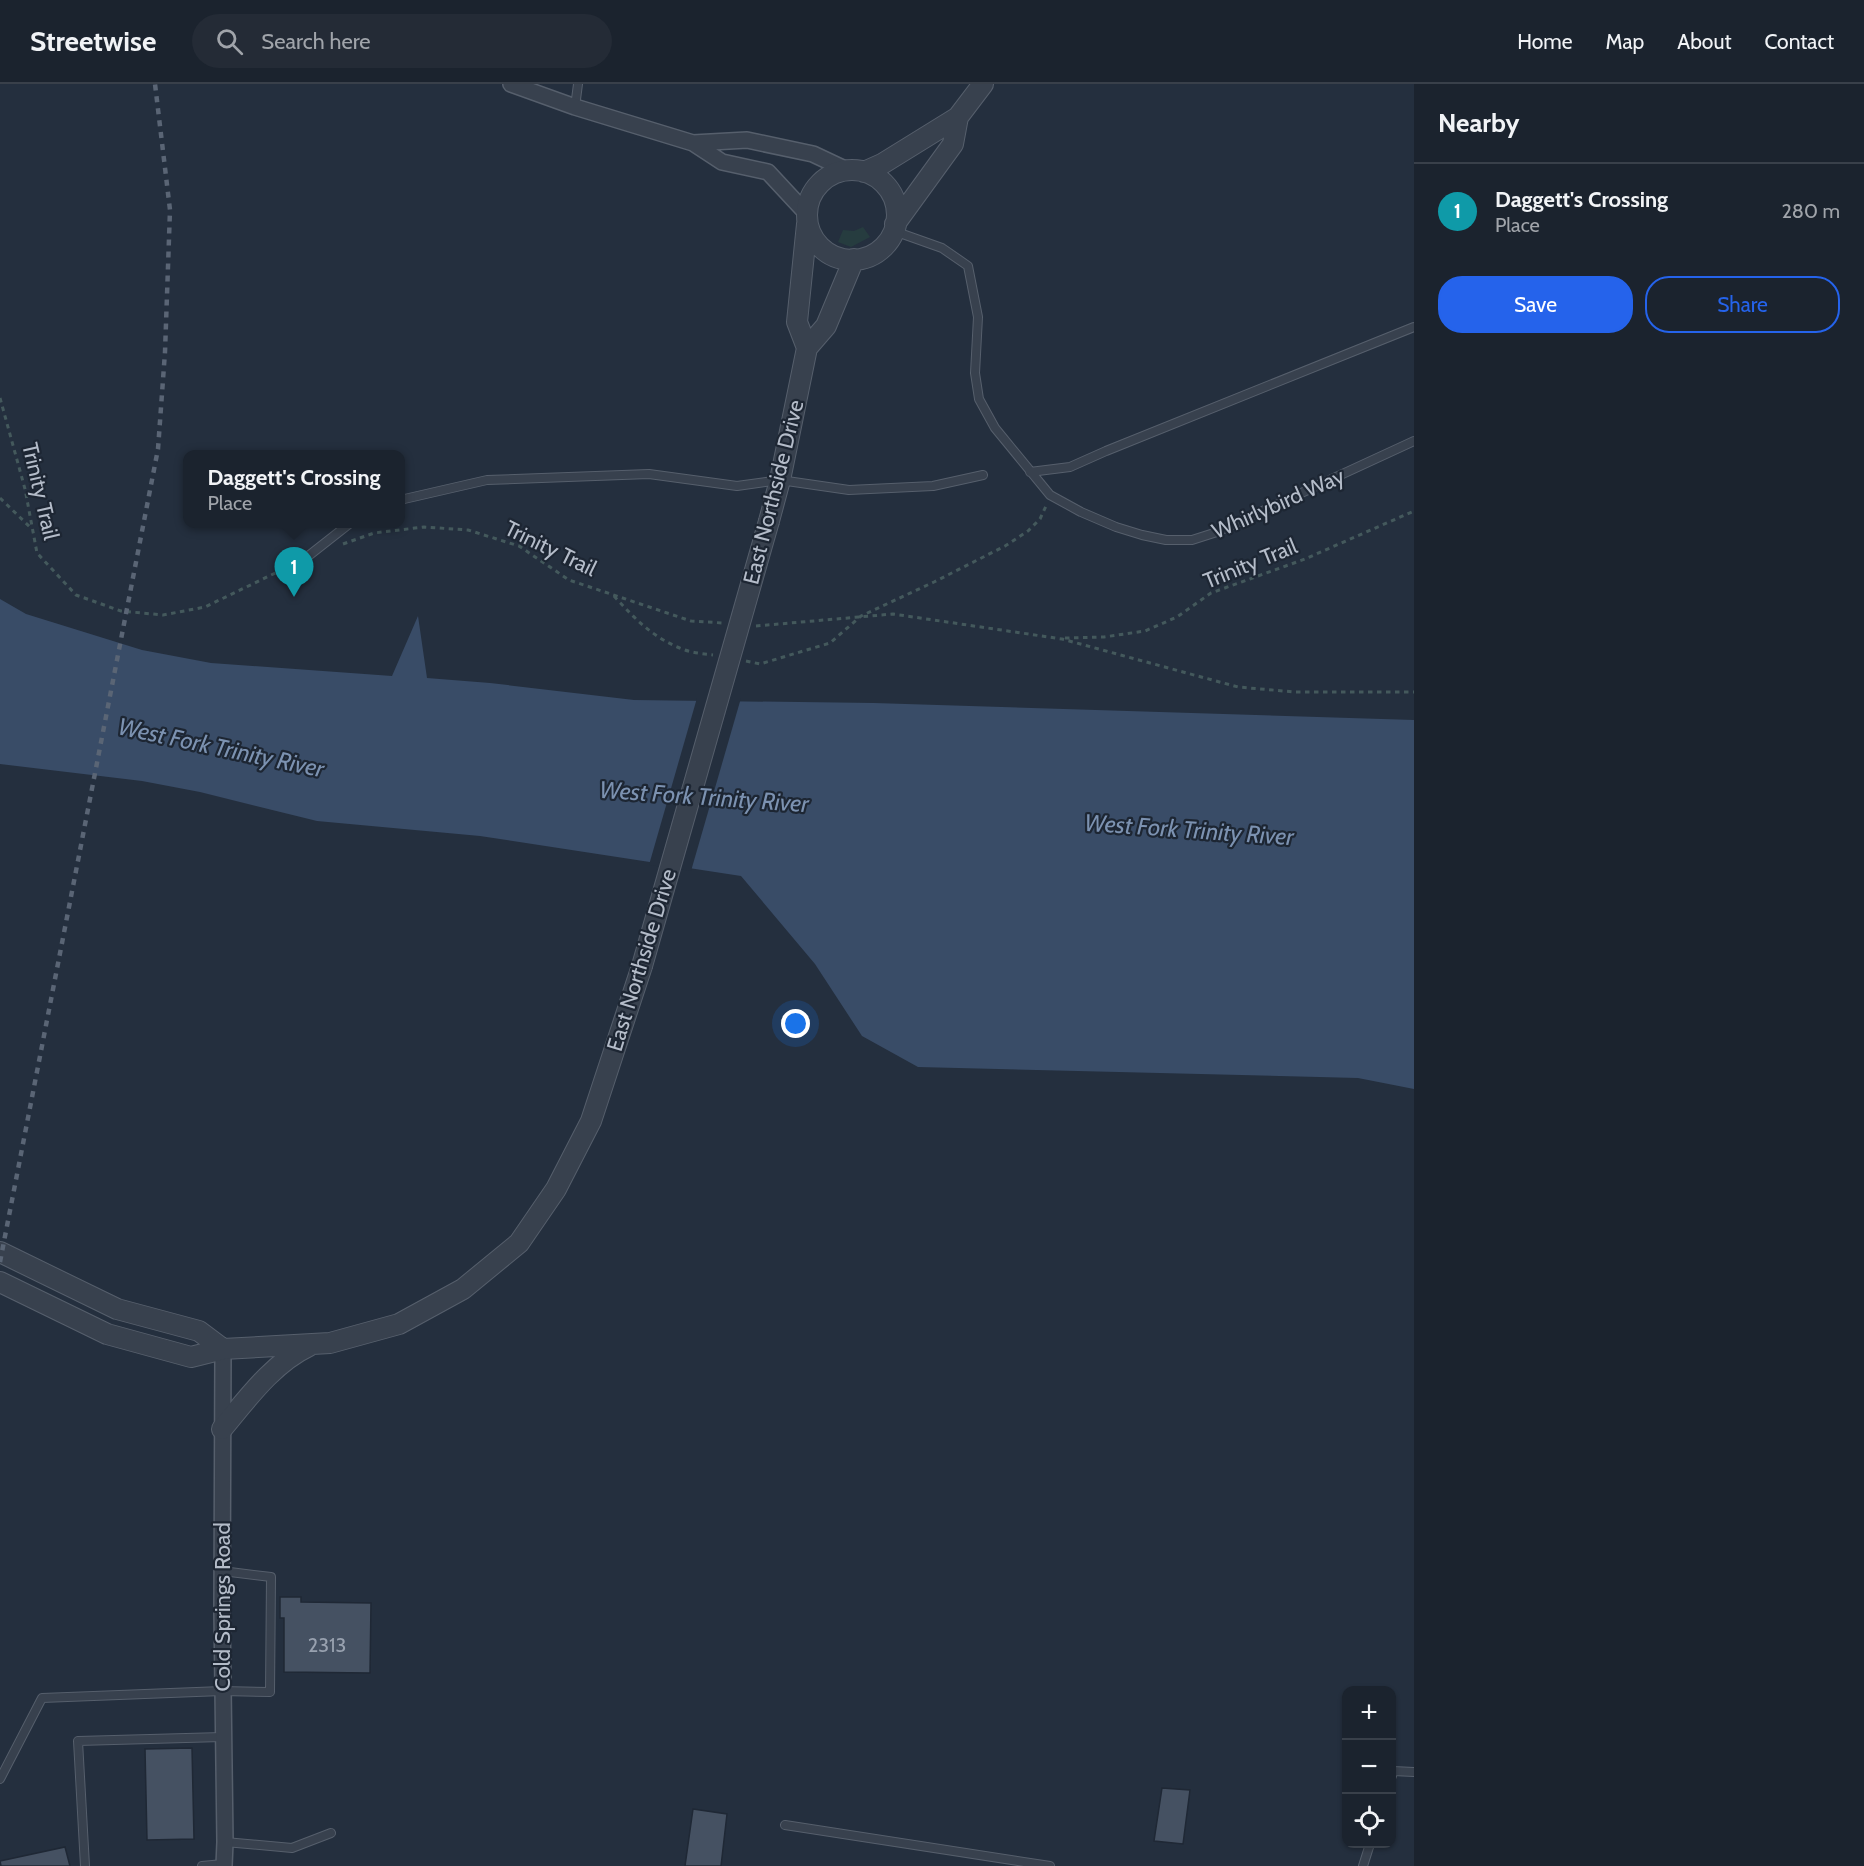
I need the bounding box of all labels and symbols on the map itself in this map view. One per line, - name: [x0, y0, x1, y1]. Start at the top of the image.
- street label: East Northside Drive: [737, 397, 809, 587]
- street label: Trinity Trail: [16, 440, 65, 543]
- street label: Whirlybird Way: [1208, 462, 1349, 545]
- street label: Trinity Trail: [500, 515, 602, 583]
- street label: Trinity Trail: [1199, 532, 1302, 594]
- pin: 1: [274, 548, 314, 597]
- water label: West Fork Trinity River: [115, 712, 328, 784]
- water label: West Fork Trinity River: [598, 775, 811, 818]
- water label: West Fork Trinity River: [1083, 808, 1296, 851]
- street label: East Northside Drive: [601, 866, 682, 1055]
- your location: [781, 1009, 810, 1038]
- street label: Cold Springs Road: [209, 1522, 236, 1692]
- house number: 2313: [308, 1633, 346, 1657]

